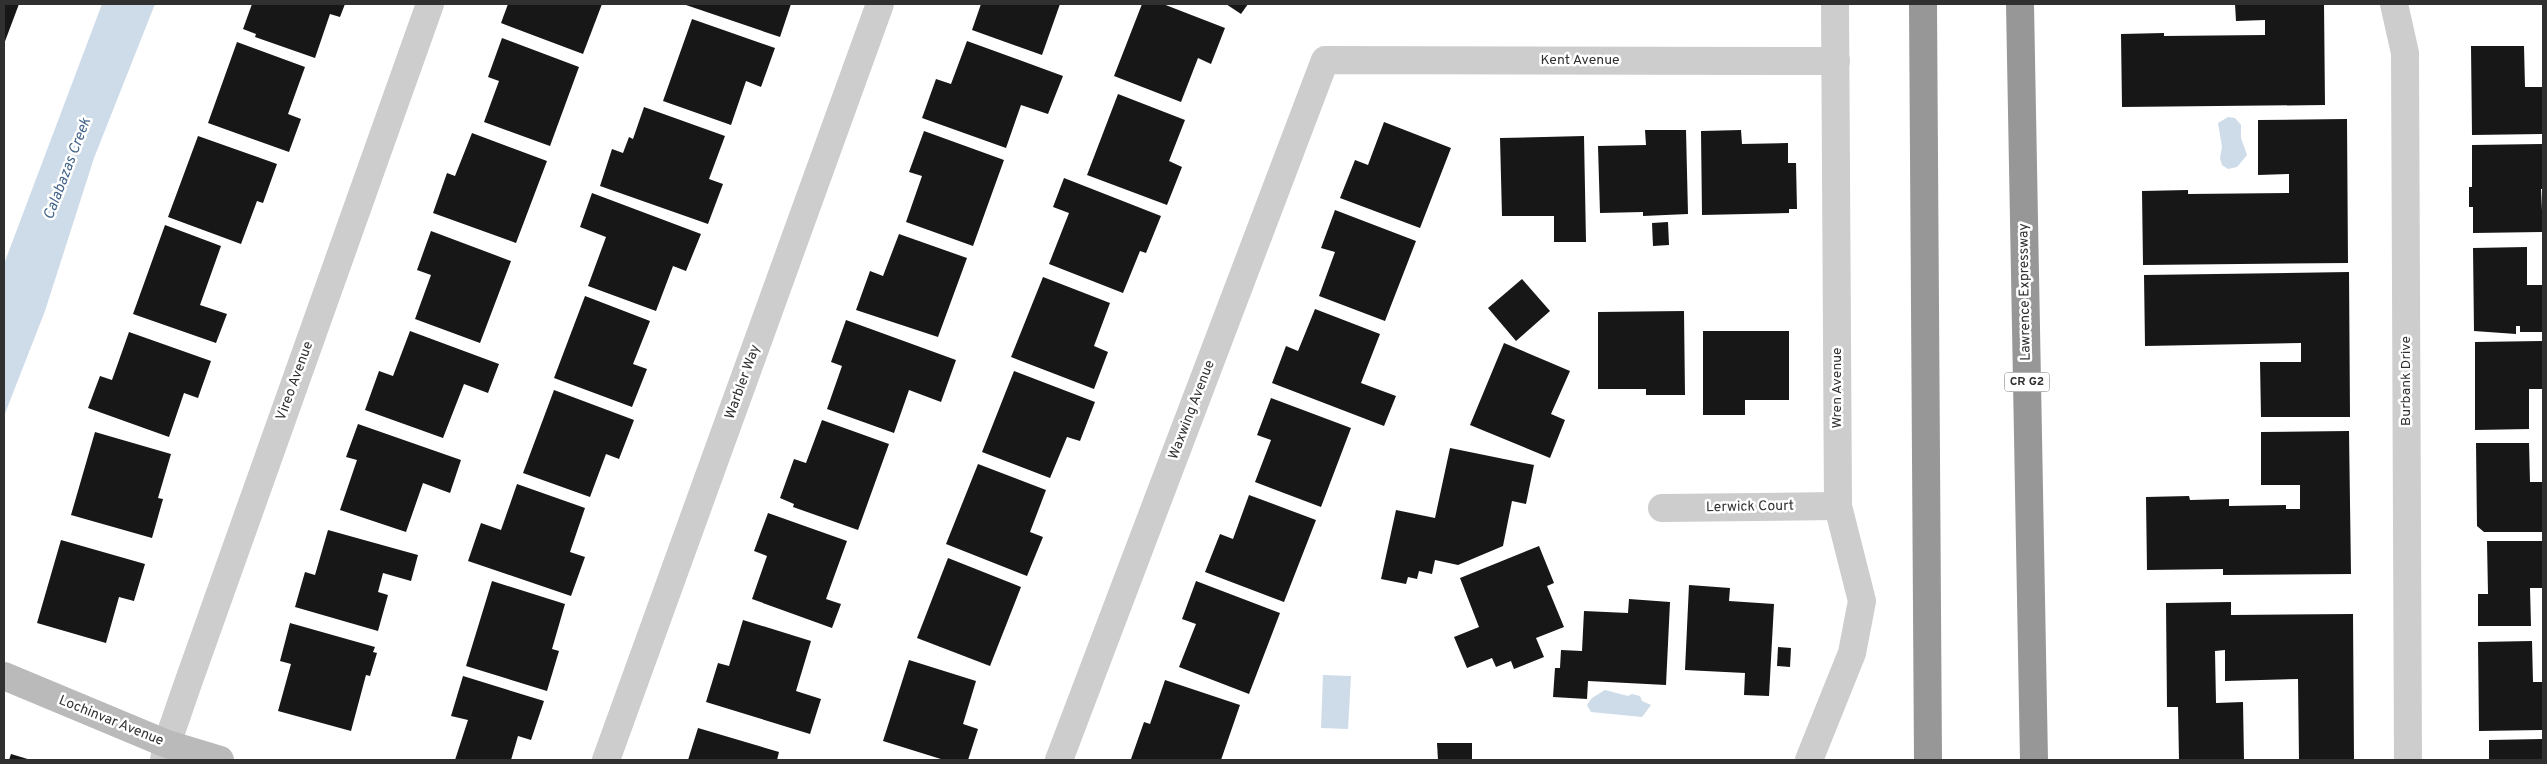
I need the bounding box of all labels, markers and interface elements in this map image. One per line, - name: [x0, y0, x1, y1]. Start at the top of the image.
- street label: Kent Avenue: [1540, 52, 1620, 69]
- water label: Calabazas Creek: [40, 115, 96, 223]
- street label: Lawrence Expressway: [2015, 223, 2035, 361]
- street label: Burbank Drive: [2398, 336, 2415, 426]
- street label: Vireo Avenue: [273, 339, 317, 423]
- street label: Warbler Way: [722, 342, 764, 422]
- street label: Wren Avenue: [1829, 347, 1846, 429]
- street label: Waxwing Avenue: [1165, 358, 1219, 462]
- road number: CR G2: [2004, 372, 2050, 392]
- street label: Lerwick Court: [1706, 498, 1794, 516]
- street label: Lochinvar Avenue: [56, 692, 166, 750]

